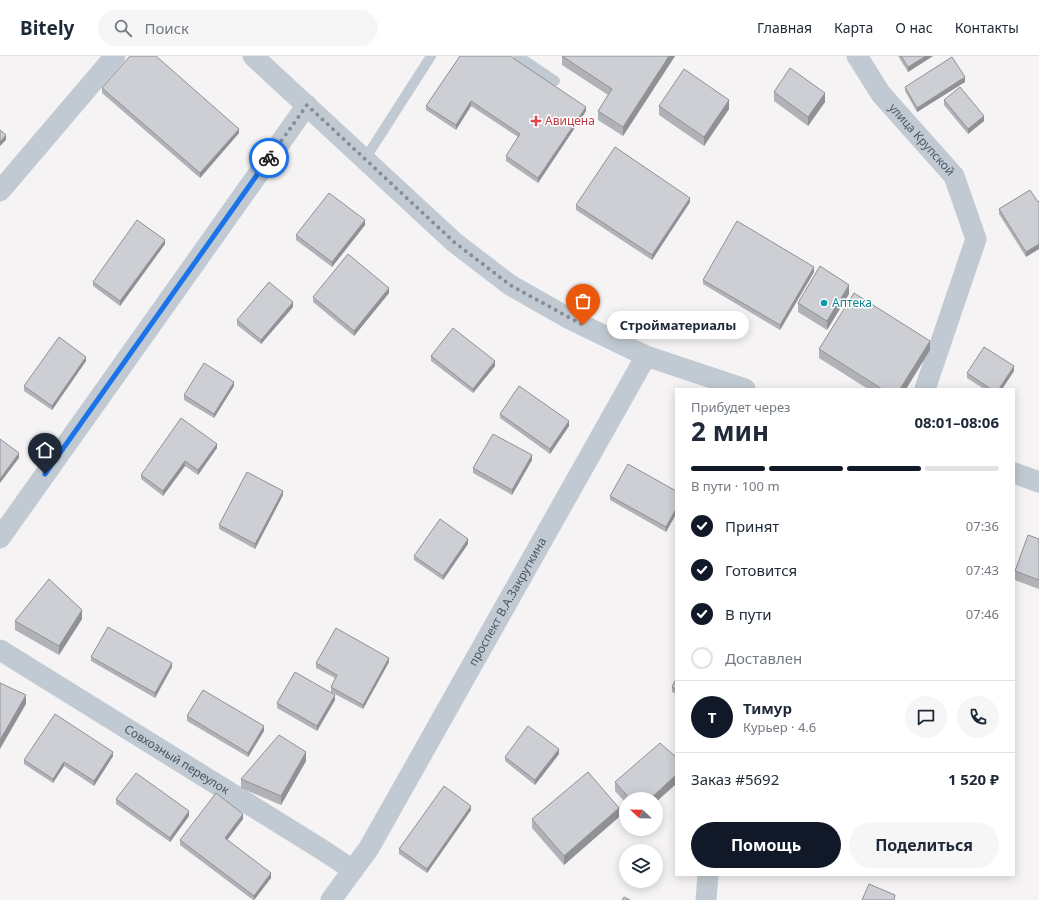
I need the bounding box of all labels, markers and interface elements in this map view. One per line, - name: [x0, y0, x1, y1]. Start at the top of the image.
- search box: [98, 10, 378, 46]
- text: Bitely: [20, 15, 74, 41]
- icon: search: [112, 17, 134, 39]
- text: Поиск: [144, 18, 189, 38]
- text: Главная: [757, 18, 812, 37]
- text: Карта: [834, 18, 873, 37]
- text: О нас: [895, 18, 933, 37]
- text: Контакты: [955, 18, 1019, 37]
- street label: улица Крупской: [885, 99, 959, 179]
- place label: Авицена: [545, 112, 595, 129]
- marker: Авицена: [530, 115, 542, 127]
- courier: [249, 138, 289, 178]
- icon: bike: [258, 147, 280, 169]
- pin: [566, 284, 600, 325]
- icon: bag: [572, 290, 594, 312]
- place label: Аптека: [832, 294, 872, 311]
- marker: Аптека: [819, 298, 829, 308]
- callout: Стройматериалы: [607, 311, 749, 339]
- text: Стройматериалы: [620, 316, 736, 334]
- text: Прибудет через: [691, 398, 790, 416]
- text: 08:01–08:06: [914, 412, 999, 432]
- text: 2 мин: [691, 413, 769, 449]
- pin: [28, 433, 62, 474]
- icon: home: [34, 439, 56, 461]
- text: В пути · 100 m: [691, 477, 780, 495]
- icon: check: [691, 515, 713, 537]
- text: Принят: [725, 516, 779, 536]
- text: 07:36: [966, 517, 999, 535]
- street label: проспект В.А.Закруткина: [464, 534, 550, 669]
- icon: check: [691, 559, 713, 581]
- text: Готовится: [725, 560, 797, 580]
- text: 07:43: [966, 561, 999, 579]
- icon: check: [691, 603, 713, 625]
- text: В пути: [725, 604, 772, 624]
- text: 07:46: [966, 605, 999, 623]
- text: Доставлен: [725, 648, 802, 668]
- button: chat: [905, 696, 947, 738]
- button: phone: [957, 696, 999, 738]
- text: Тимур: [743, 698, 792, 718]
- text: Т: [708, 707, 716, 727]
- text: Курьер · 4.6: [743, 718, 816, 736]
- street label: Совхозный переулок: [121, 720, 233, 799]
- text: Заказ #5692: [691, 769, 779, 789]
- text: 1 520 ₽: [948, 769, 999, 789]
- north arrow: [619, 792, 663, 836]
- map controls: [619, 792, 663, 888]
- button: Помощь: [691, 822, 841, 868]
- button: Поделиться: [849, 822, 999, 868]
- button: layers: [619, 844, 663, 888]

